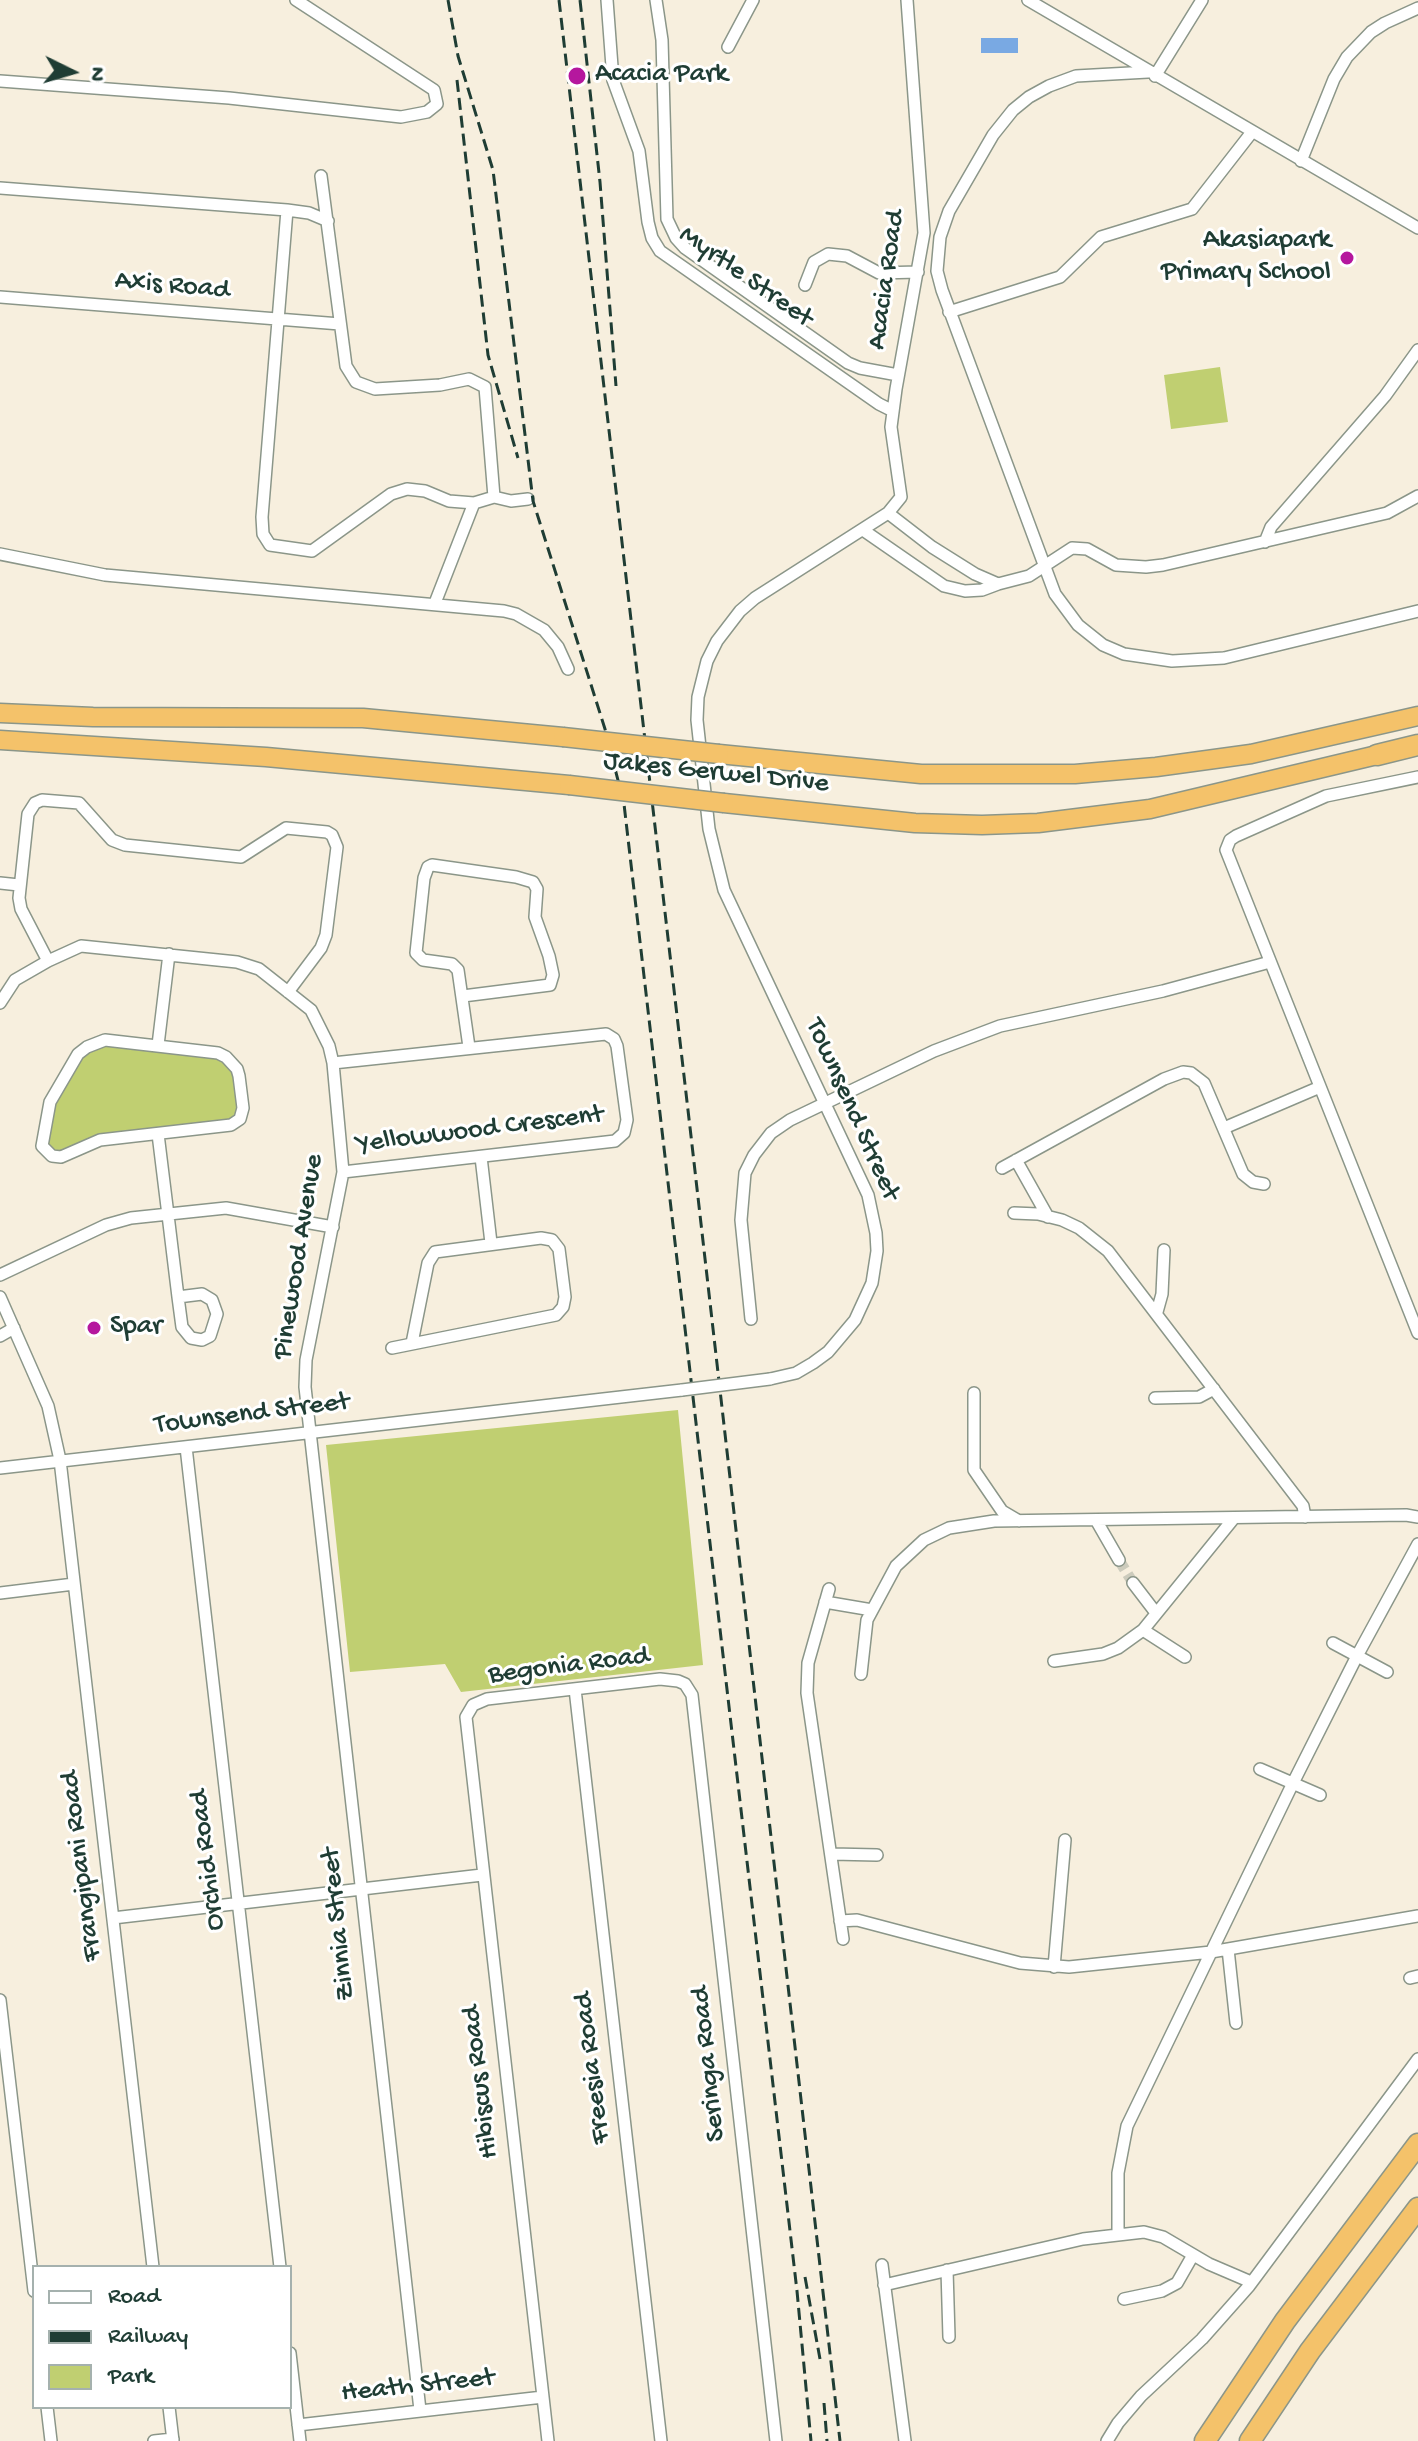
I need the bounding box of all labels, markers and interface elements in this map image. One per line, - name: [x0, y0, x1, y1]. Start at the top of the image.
- north arrow: [32, 32, 112, 112]
- place label: Acacia Park: [595, 59, 728, 93]
- marker: Acacia Park: [566, 65, 588, 87]
- text: N: [82, 66, 109, 82]
- street label: Acacia Road: [862, 208, 914, 352]
- street label: Myrtle Street: [671, 219, 819, 337]
- place label: Akasiapark Primary School: [1161, 225, 1331, 291]
- marker: Akasiapark Primary School: [1338, 249, 1356, 267]
- street label: Axis Road: [113, 265, 231, 309]
- street label: Jakes Gerwel Drive: [602, 745, 830, 803]
- street label: Townsend Street: [796, 1014, 906, 1206]
- street label: Yellowwood Crescent: [355, 1099, 605, 1163]
- street label: Pinewood Avenue: [267, 1152, 333, 1362]
- place label: Spar: [110, 1311, 162, 1345]
- marker: Spar: [85, 1319, 103, 1337]
- street label: Townsend Street: [153, 1386, 351, 1444]
- street label: Begonia Road: [487, 1640, 651, 1694]
- street label: Frangipani Road: [55, 1769, 111, 1963]
- street label: Orchid Road: [184, 1788, 234, 1932]
- street label: Zinnia Street: [315, 1846, 365, 2002]
- street label: Seringa Road: [685, 1985, 735, 2143]
- street label: Freesia Road: [568, 1990, 620, 2146]
- street label: Hibiscus Road: [456, 2004, 508, 2160]
- legend: [32, 2265, 292, 2409]
- text: Road: [108, 2283, 160, 2312]
- text: Railway: [108, 2323, 188, 2352]
- street label: Heath Street: [340, 2362, 496, 2412]
- text: Park: [108, 2363, 154, 2392]

